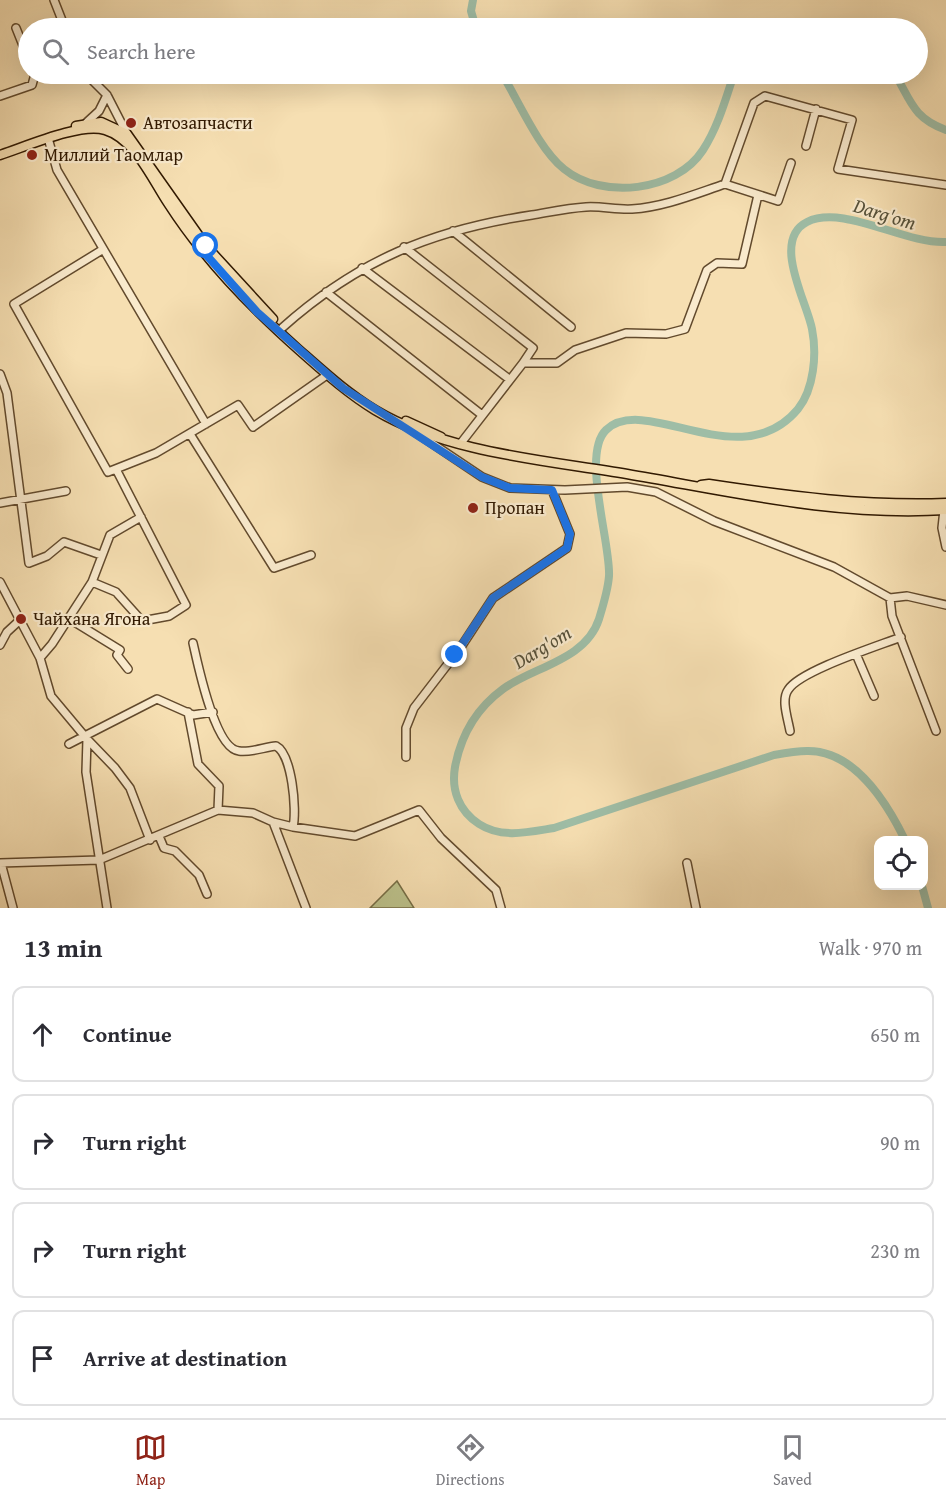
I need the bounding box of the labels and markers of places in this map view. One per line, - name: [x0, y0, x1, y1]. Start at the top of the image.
- place label: Автозапчасти: [143, 109, 253, 136]
- marker: Автозапчасти: [124, 116, 138, 130]
- place label: Миллий Таомлар: [44, 141, 183, 168]
- marker: Миллий Таомлар: [25, 148, 39, 162]
- place label: Пропан: [485, 494, 545, 521]
- marker: Пропан: [466, 501, 480, 515]
- place label: Чайхана Ягона: [33, 605, 151, 632]
- marker: Чайхана Ягона: [14, 612, 28, 626]

